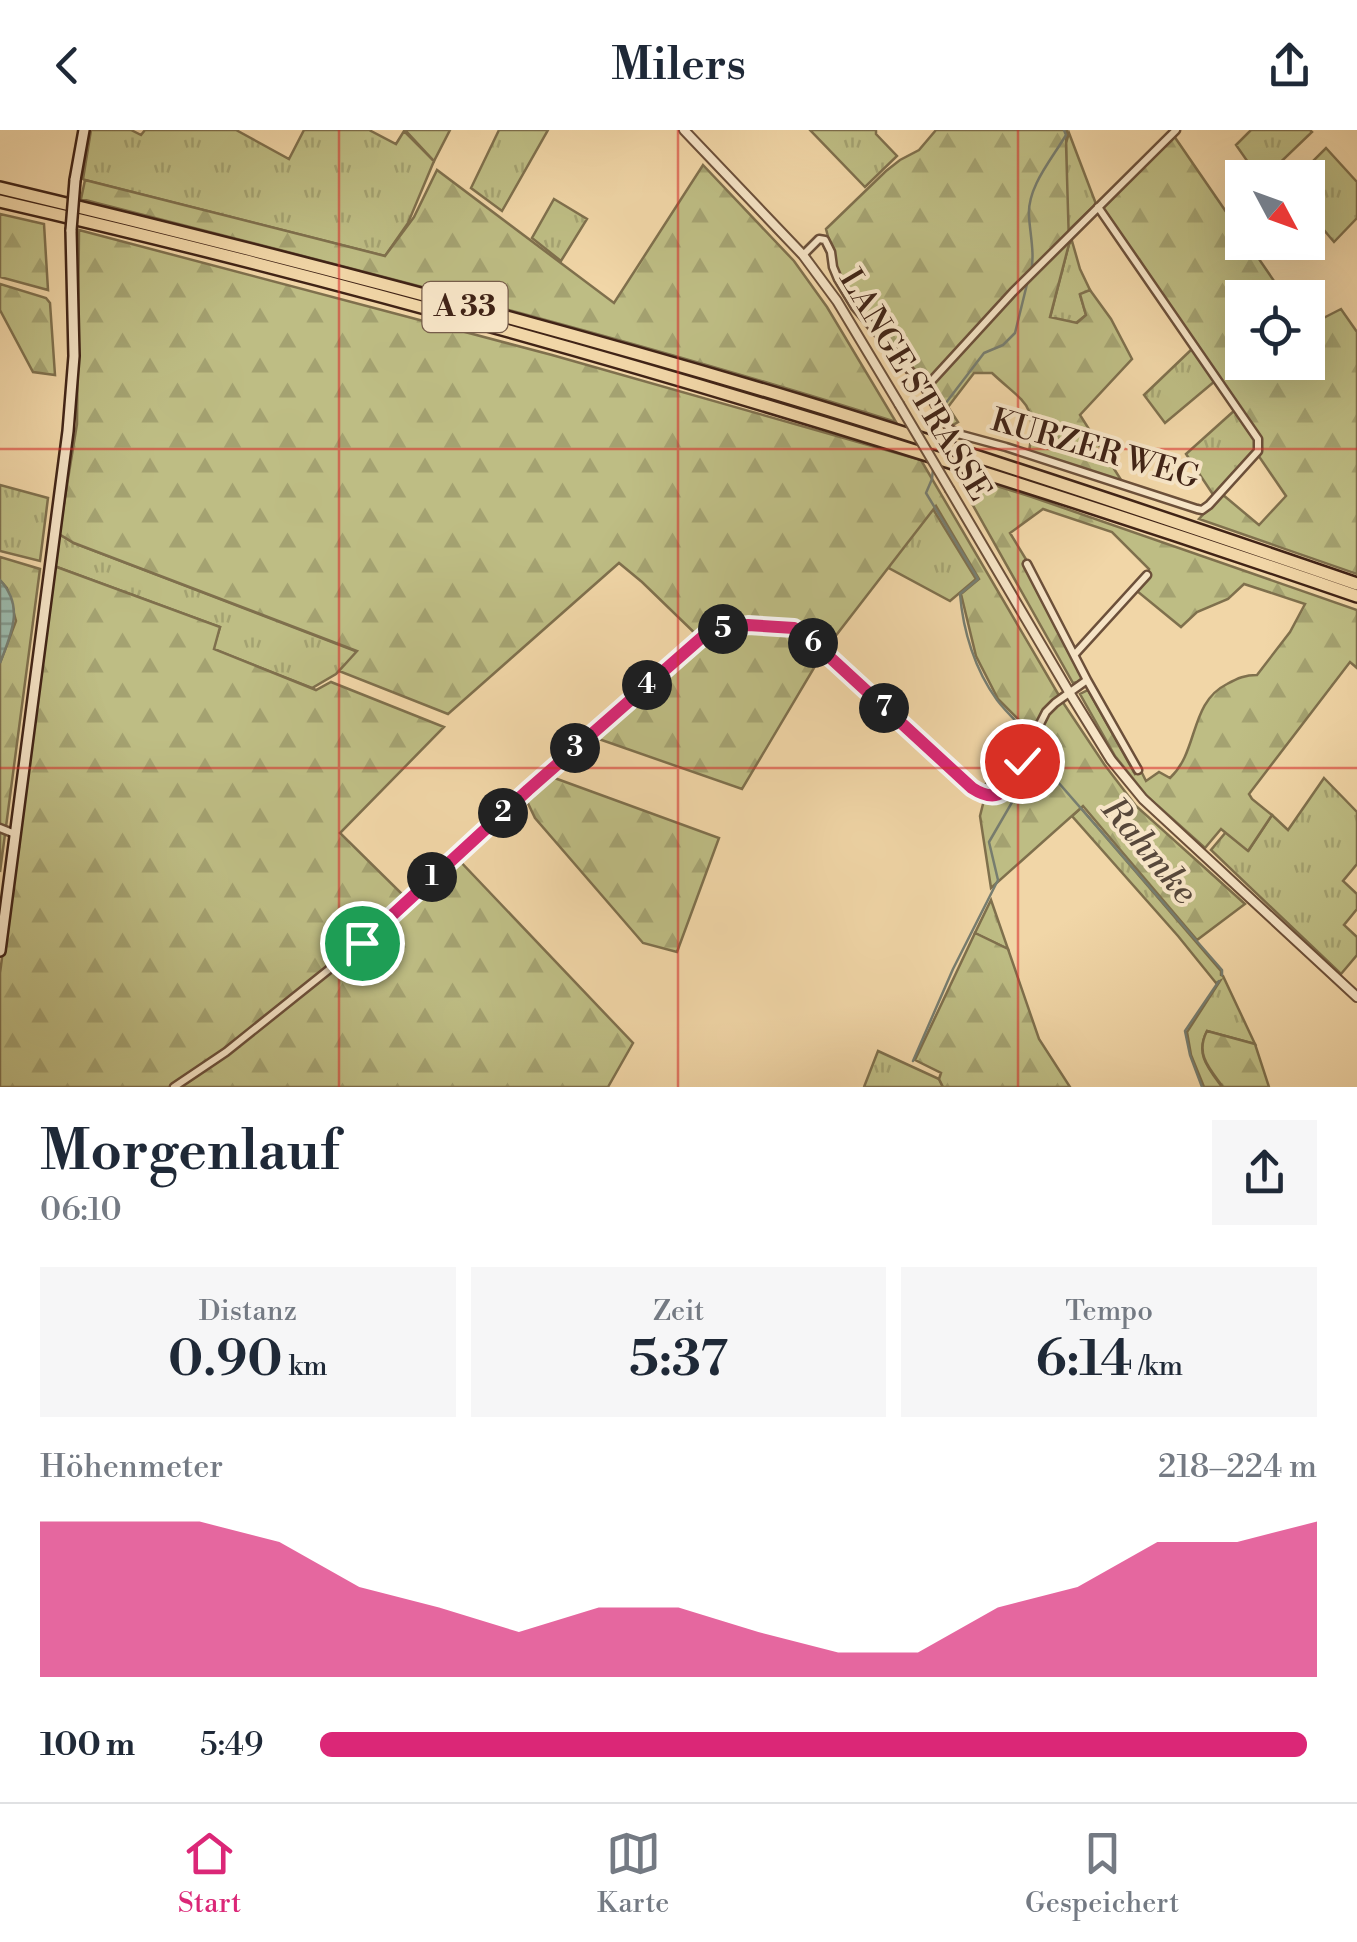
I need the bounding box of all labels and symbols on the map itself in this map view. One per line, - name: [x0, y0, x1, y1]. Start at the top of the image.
- north arrow: [1225, 160, 1325, 260]
- street label: LANGE STRASSE: [830, 262, 1000, 508]
- road number: A 33: [422, 282, 508, 332]
- street label: KURZER WEG: [986, 400, 1204, 498]
- pin: 5: [698, 604, 748, 654]
- pin: 6: [788, 618, 838, 668]
- pin: 4: [622, 660, 672, 710]
- pin: 7: [859, 683, 909, 733]
- pin: [980, 719, 1065, 804]
- pin: 3: [550, 723, 600, 773]
- pin: 2: [478, 788, 528, 838]
- water label: Rahmke: [1091, 788, 1206, 913]
- pin: 1: [407, 852, 457, 902]
- pin: [320, 901, 405, 986]

